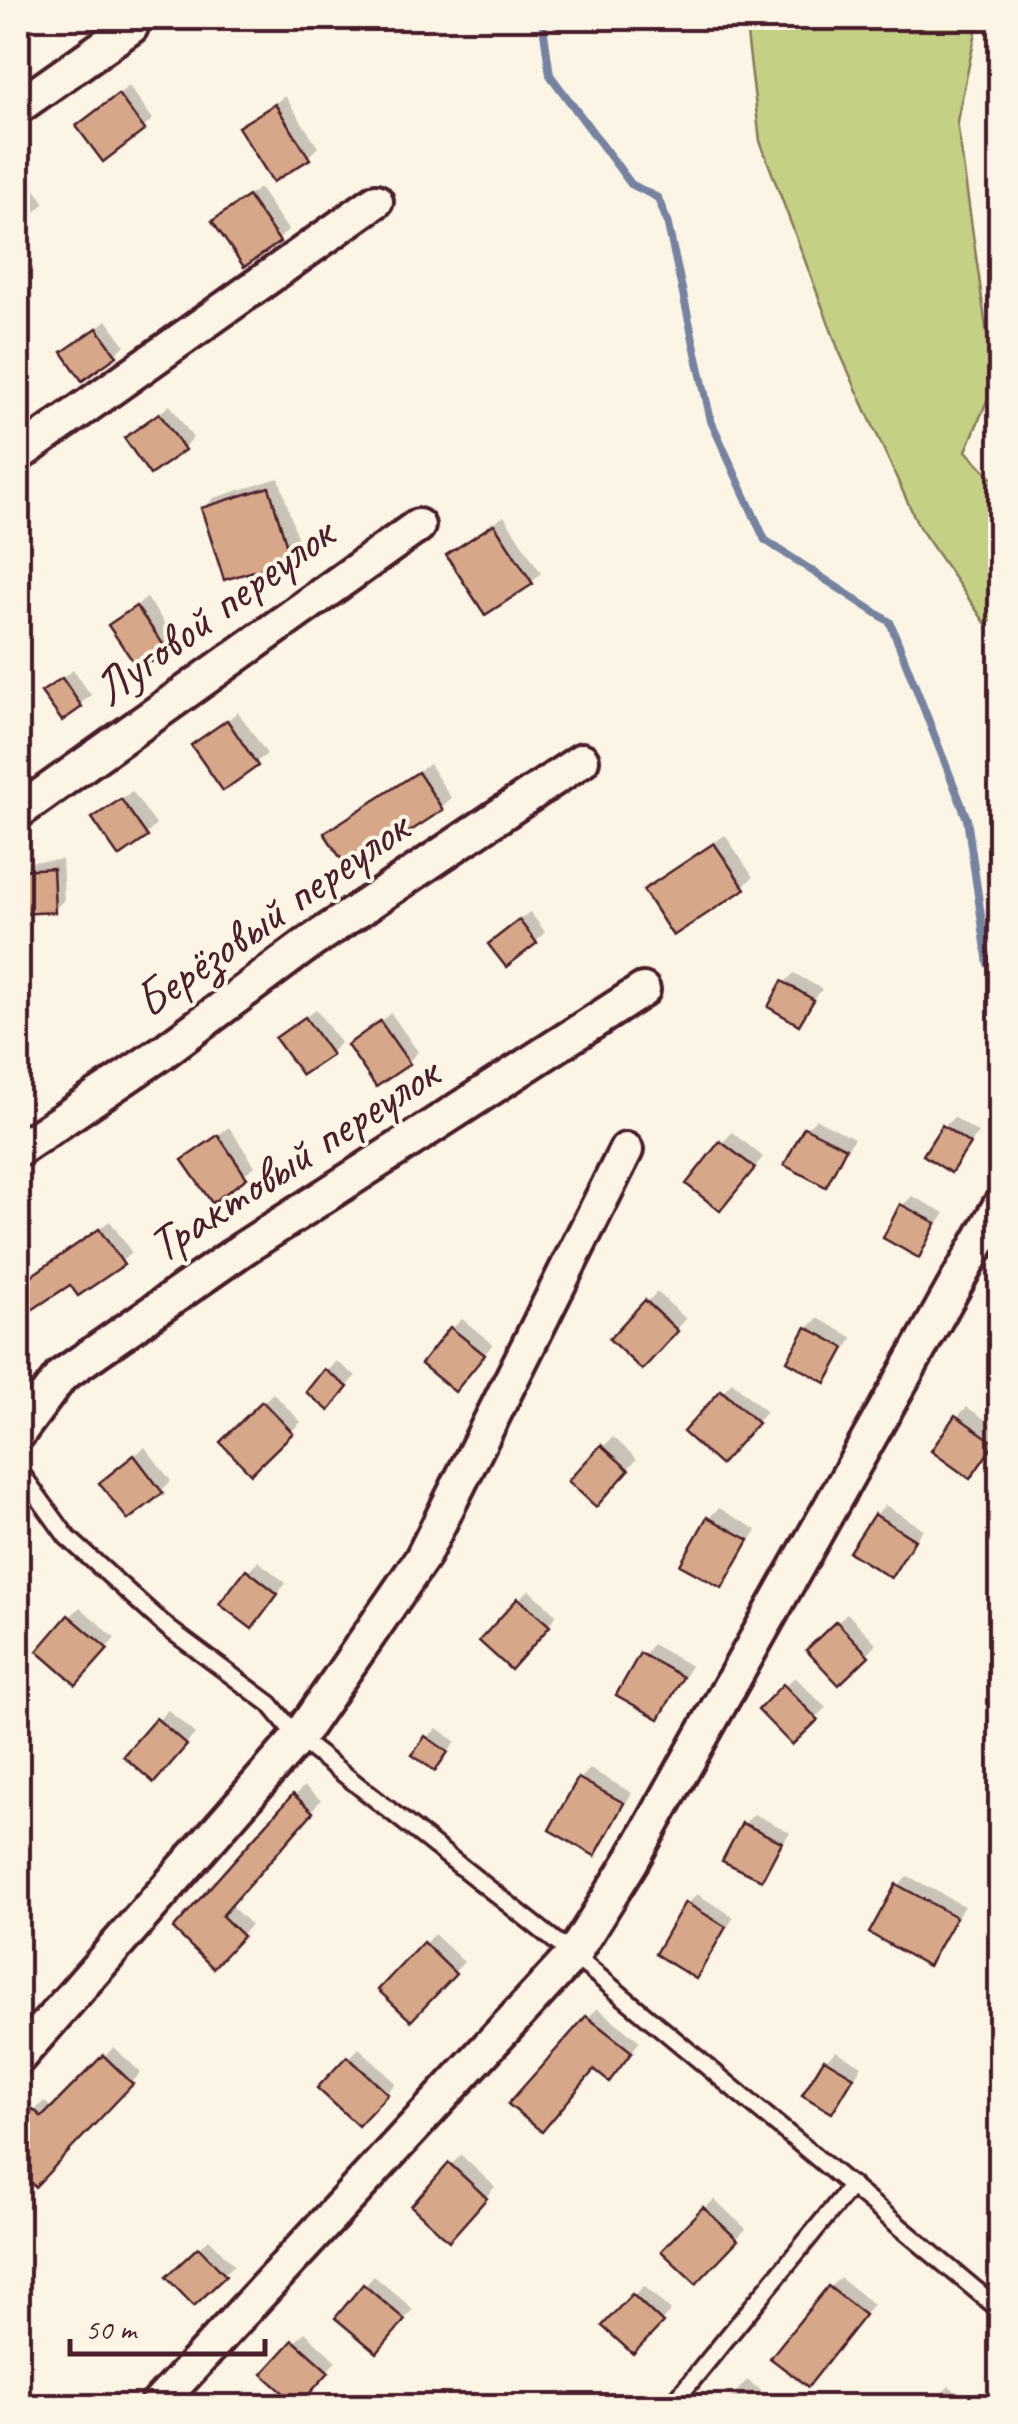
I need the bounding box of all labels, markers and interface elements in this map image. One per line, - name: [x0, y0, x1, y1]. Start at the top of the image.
- street label: Луговой переулок: [80, 500, 350, 720]
- street label: Берёзовый переулок: [122, 794, 424, 1032]
- street label: Трактовый переулок: [136, 1039, 454, 1276]
- scale bar: [70, 2294, 265, 2356]
- text: 50 m: [85, 2310, 138, 2348]

